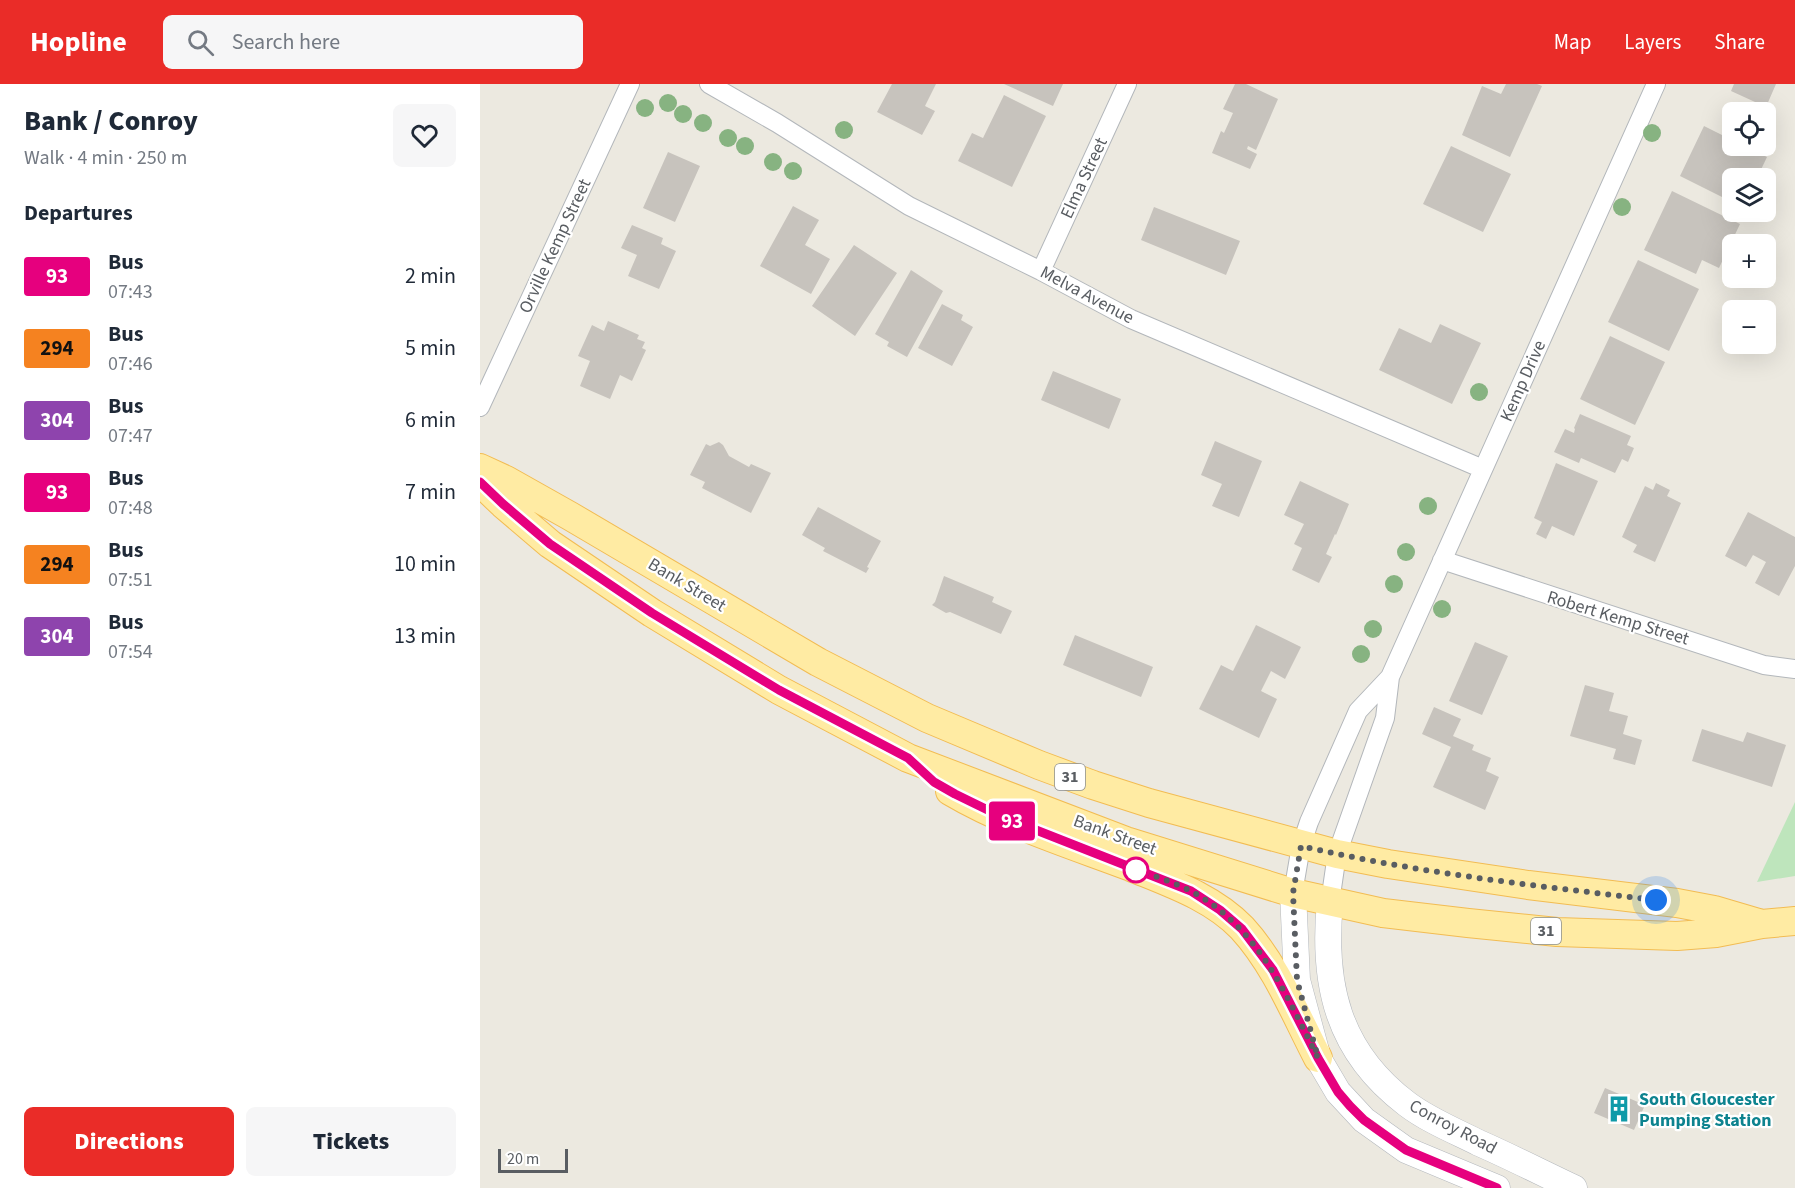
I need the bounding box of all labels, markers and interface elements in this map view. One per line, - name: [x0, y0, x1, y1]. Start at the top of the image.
- search box: [163, 15, 583, 69]
- text: Hopline: [30, 22, 127, 62]
- icon: search: [184, 26, 217, 59]
- text: Search here: [232, 26, 340, 58]
- text: Map: [1554, 27, 1591, 57]
- text: Layers: [1624, 27, 1681, 57]
- text: Share: [1714, 27, 1765, 57]
- text: Bank / Conroy: [24, 101, 198, 141]
- map controls: [1722, 102, 1776, 354]
- button: locate: [1722, 102, 1776, 156]
- button: heart: [393, 104, 456, 167]
- street label: Elma Street: [1054, 133, 1114, 223]
- text: Walk · 4 min · 250 m: [24, 144, 187, 172]
- button: layers: [1722, 168, 1776, 222]
- street label: Orville Kemp Street: [513, 175, 597, 317]
- text: Departures: [24, 197, 133, 229]
- button: +: [1722, 234, 1776, 288]
- text: Bus: [108, 246, 144, 278]
- text: 2 min: [405, 260, 456, 292]
- street label: Melva Avenue: [1036, 260, 1138, 330]
- text: 93: [46, 261, 68, 291]
- text: 07:43: [108, 278, 153, 306]
- button: −: [1722, 300, 1776, 354]
- text: Bus: [108, 318, 144, 350]
- text: 5 min: [405, 332, 456, 364]
- text: 294: [40, 333, 74, 363]
- street label: Kemp Drive: [1494, 336, 1552, 426]
- text: 07:46: [108, 350, 153, 378]
- text: Bus: [108, 390, 144, 422]
- text: 6 min: [405, 404, 456, 436]
- text: 304: [40, 405, 74, 435]
- text: 07:47: [108, 422, 153, 450]
- text: Bus: [108, 462, 144, 494]
- text: 7 min: [405, 476, 456, 508]
- text: 93: [46, 477, 68, 507]
- text: 07:48: [108, 494, 153, 522]
- text: Bus: [108, 534, 144, 566]
- text: 10 min: [394, 548, 456, 580]
- text: 294: [40, 549, 74, 579]
- street label: Bank Street: [643, 552, 731, 618]
- text: 07:51: [108, 566, 153, 594]
- street label: Robert Kemp Street: [1544, 584, 1692, 652]
- text: Bus: [108, 606, 144, 638]
- text: 13 min: [394, 620, 456, 652]
- text: 304: [40, 621, 74, 651]
- text: 07:54: [108, 638, 153, 666]
- road number: 31: [1055, 764, 1085, 790]
- line badge: 93: [985, 802, 1039, 840]
- text: 93: [1001, 806, 1023, 836]
- street label: Bank Street: [1070, 808, 1160, 862]
- unlabelled marker: [1123, 857, 1149, 883]
- your location: [1641, 885, 1671, 915]
- road number: 31: [1531, 918, 1561, 944]
- place label: South Gloucester Pumping Station: [1639, 1087, 1776, 1133]
- street label: Conroy Road: [1405, 1093, 1501, 1161]
- building icon: South Gloucester Pumping Station: [1604, 1094, 1634, 1124]
- button: Directions: [24, 1107, 234, 1176]
- button: Tickets: [246, 1107, 456, 1176]
- scale bar: [498, 1146, 568, 1174]
- text: 20 m: [507, 1148, 539, 1170]

